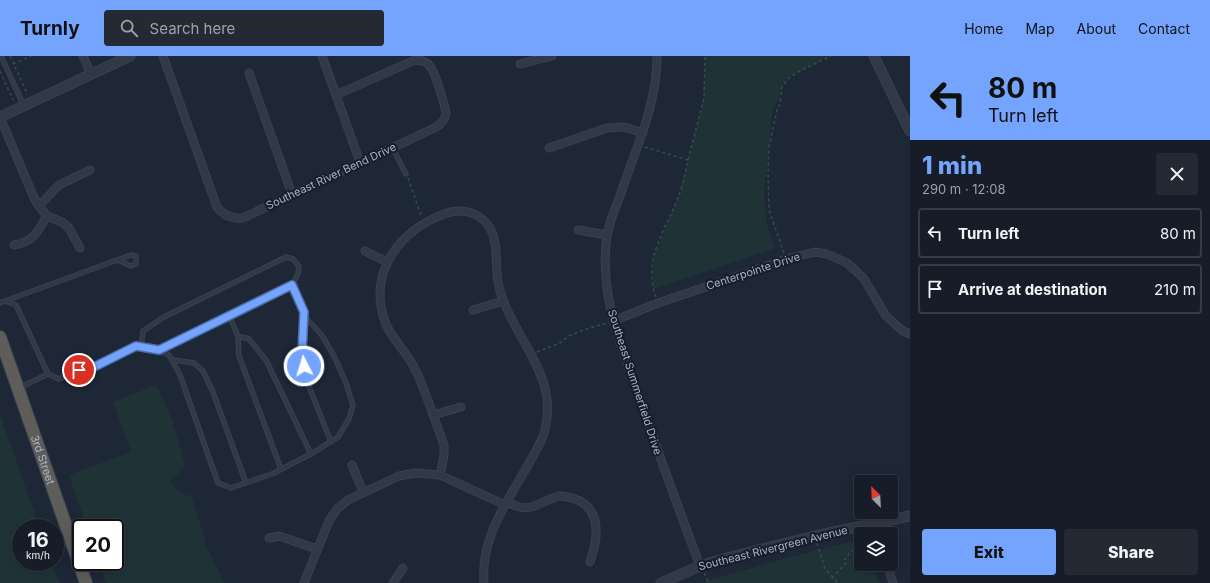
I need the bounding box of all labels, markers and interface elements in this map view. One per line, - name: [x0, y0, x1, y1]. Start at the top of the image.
- search box: [104, 10, 384, 46]
- text: Turnly: [20, 17, 80, 40]
- icon: search: [118, 17, 140, 39]
- text: Search here: [150, 19, 235, 38]
- text: Home: [964, 20, 1003, 37]
- text: Map: [1025, 20, 1055, 37]
- text: About: [1077, 20, 1116, 37]
- text: Contact: [1138, 20, 1190, 37]
- text: 80 m: [988, 71, 1057, 105]
- icon: left: [922, 72, 974, 124]
- text: Turn left: [988, 105, 1058, 126]
- street label: Southeast River Bend Drive: [264, 140, 398, 212]
- text: 1 min: [922, 151, 982, 180]
- button: close: [1156, 153, 1198, 195]
- text: 290 m · 12:08: [922, 181, 1006, 197]
- icon: left: [924, 222, 946, 244]
- text: Turn left: [958, 224, 1019, 243]
- text: 80 m: [1160, 224, 1196, 243]
- street label: Centerpointe Drive: [704, 249, 802, 293]
- icon: arrive: [924, 278, 946, 300]
- text: Arrive at destination: [958, 280, 1107, 299]
- text: 210 m: [1154, 280, 1196, 299]
- street label: Southeast Summerfield Drive: [605, 308, 665, 456]
- position arrow: [283, 345, 325, 387]
- pin: [62, 353, 96, 387]
- icon: arrive: [68, 359, 90, 381]
- street label: 3rd Street: [28, 433, 58, 487]
- north arrow: [854, 475, 898, 519]
- map controls: [854, 475, 898, 571]
- speed limit sign: 20: [72, 519, 124, 571]
- street label: Southeast Rivergreen Avenue: [697, 523, 849, 573]
- button: layers: [854, 527, 898, 571]
- text: 16: [27, 528, 49, 552]
- button: Exit: [922, 529, 1056, 575]
- button: Share: [1064, 529, 1198, 575]
- text: km/h: [26, 549, 50, 561]

